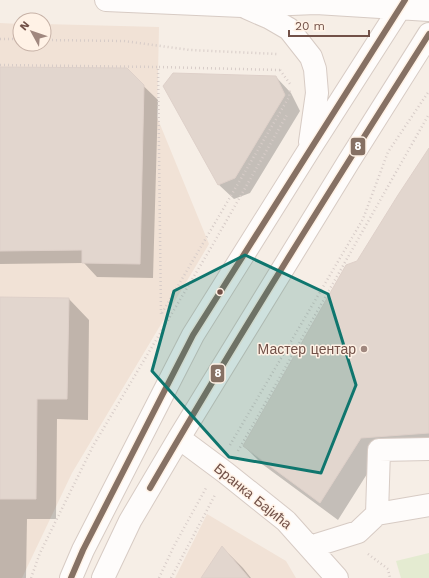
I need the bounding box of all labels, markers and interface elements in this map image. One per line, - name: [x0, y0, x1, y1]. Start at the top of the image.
- north arrow: [12, 12, 52, 52]
- scale bar: [289, 12, 369, 38]
- text: N: [17, 19, 32, 33]
- text: 20 m: [295, 19, 325, 33]
- line badge: 8: [350, 137, 366, 156]
- text: 8: [355, 140, 362, 153]
- unlabelled marker: [215, 287, 225, 297]
- place label: Мастер центар: [258, 341, 356, 357]
- marker: Мастер центар: [359, 344, 369, 354]
- line badge: 8: [210, 364, 225, 383]
- text: 8: [215, 367, 222, 380]
- street label: Бранка Бајића: [211, 460, 295, 532]

